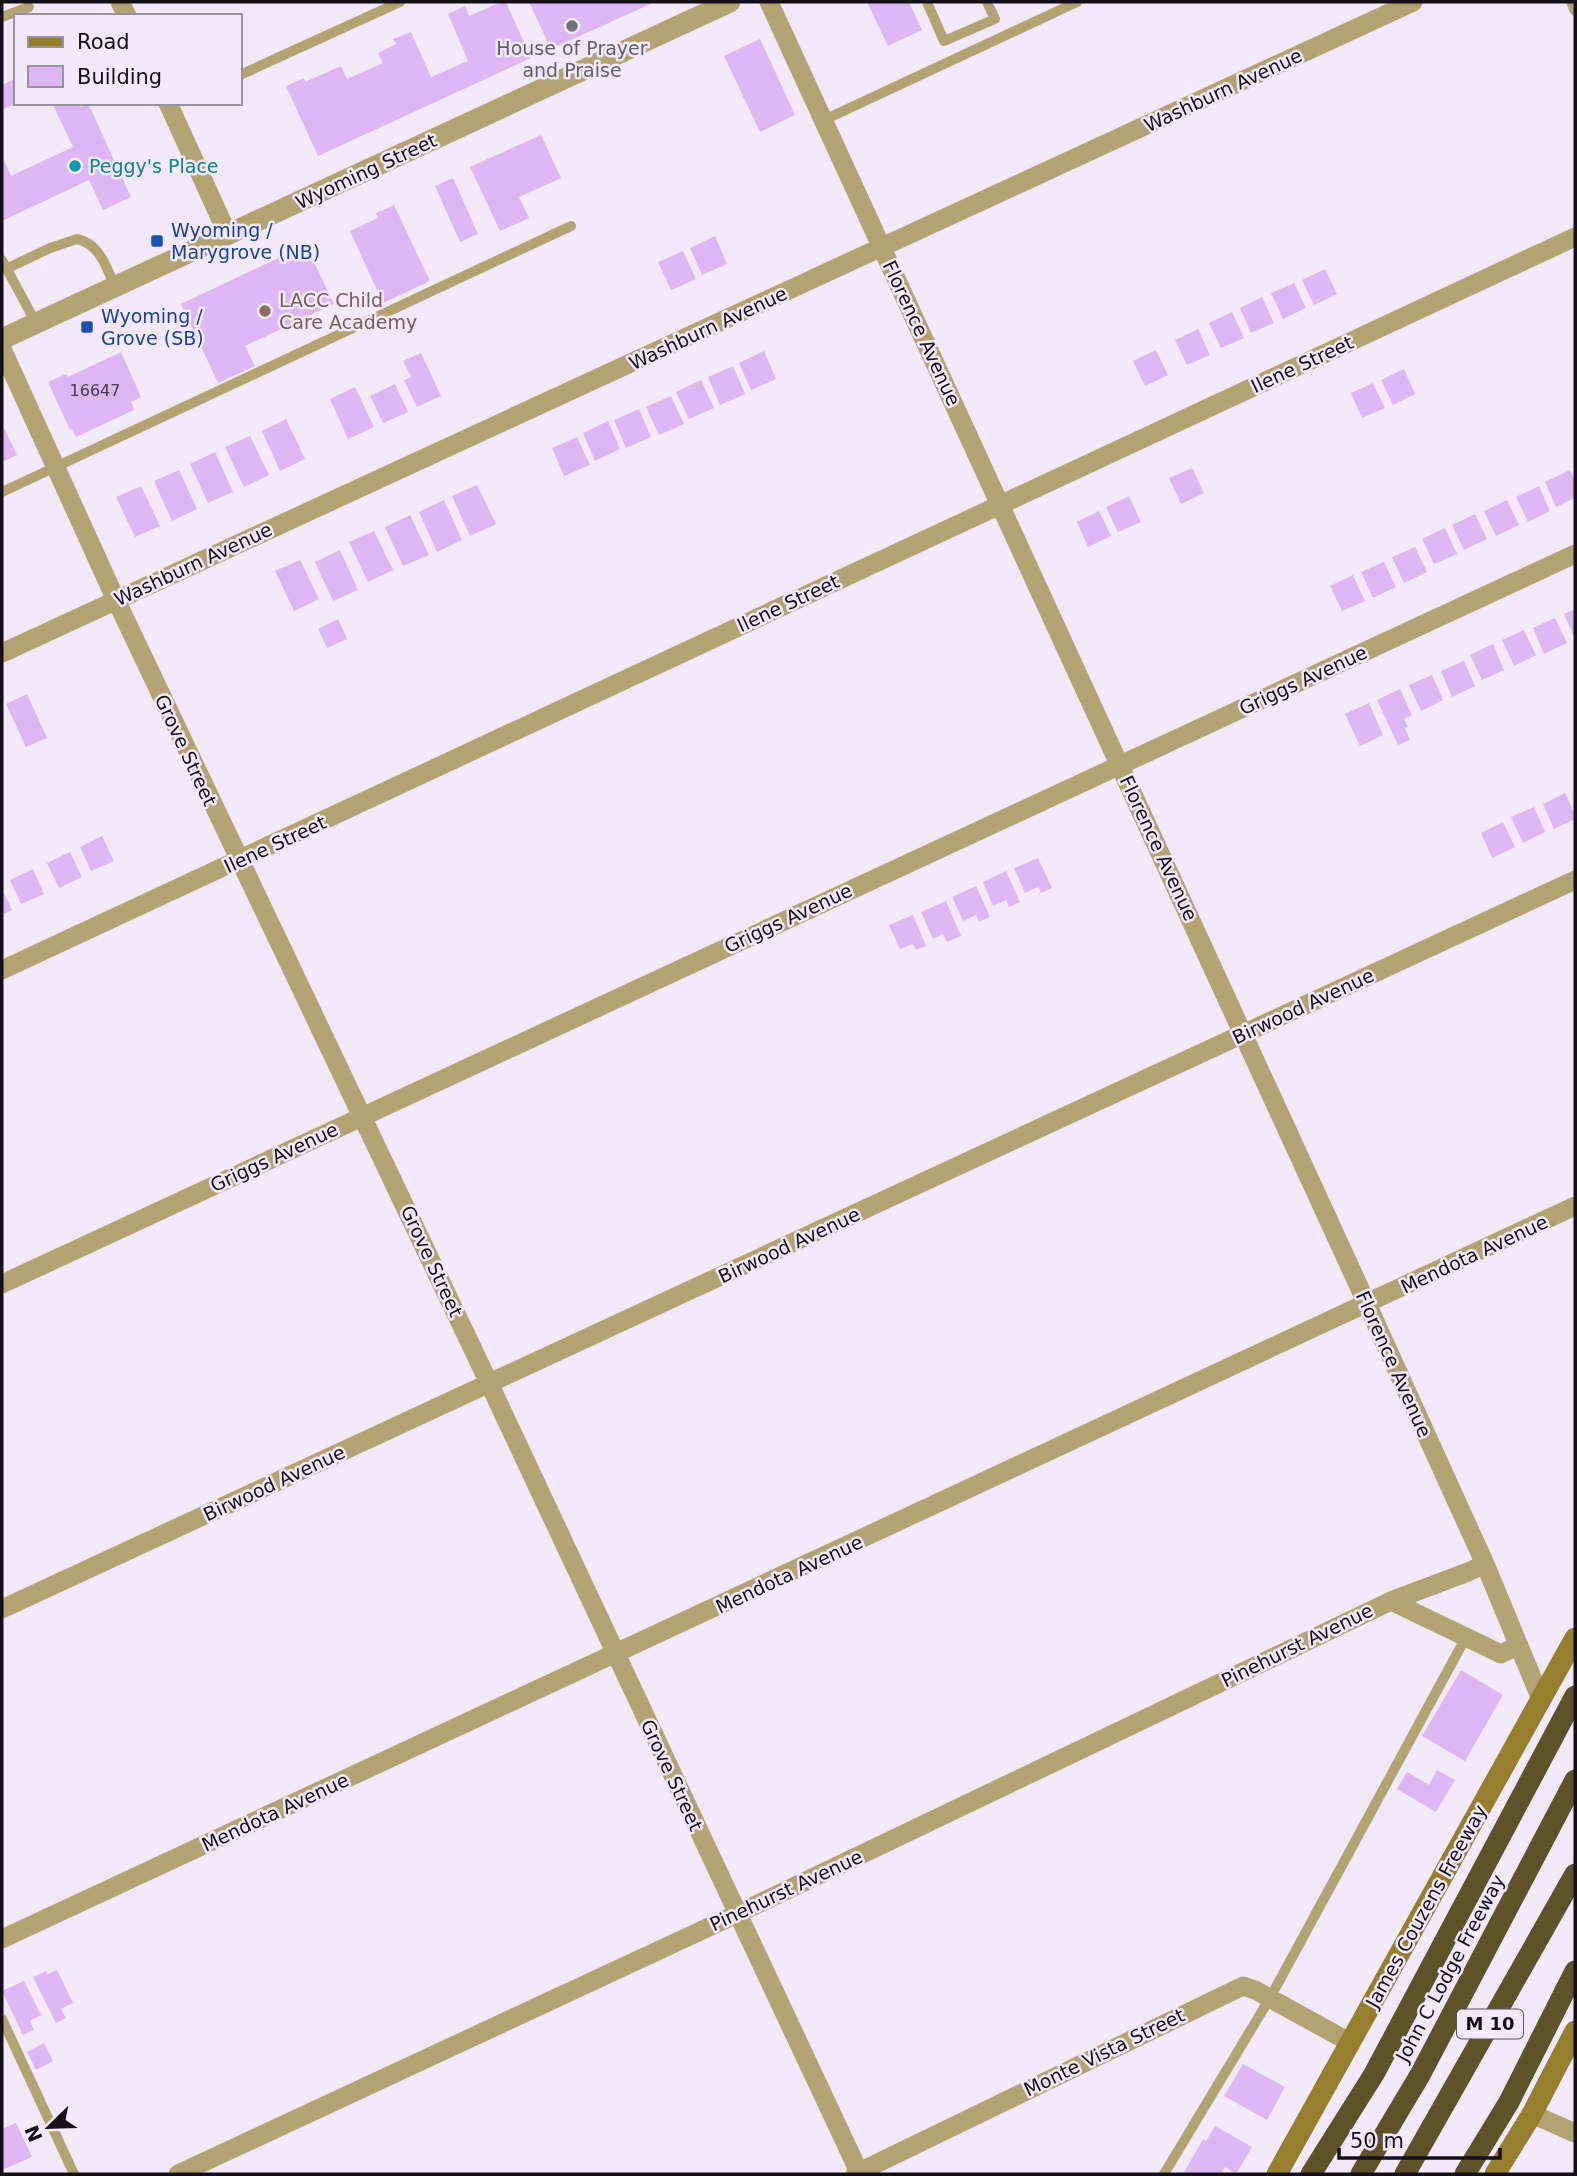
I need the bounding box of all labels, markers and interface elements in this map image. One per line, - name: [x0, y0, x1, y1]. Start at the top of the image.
- legend: [14, 14, 242, 105]
- marker: House of Prayer and Praise: [564, 18, 580, 34]
- text: Road: [77, 30, 130, 54]
- place label: House of Prayer and Praise: [496, 37, 648, 81]
- street label: Washburn Avenue: [1141, 44, 1305, 136]
- text: Building: [77, 65, 162, 89]
- street label: Wyoming Street: [292, 129, 440, 213]
- place label: Peggy's Place: [89, 155, 219, 177]
- marker: Peggy's Place: [67, 158, 83, 174]
- place label: Wyoming / Marygrove (NB): [171, 219, 320, 263]
- marker: Wyoming / Marygrove (NB): [149, 233, 165, 249]
- street label: Florence Avenue: [879, 257, 965, 409]
- street label: Washburn Avenue: [626, 282, 790, 374]
- place label: LACC Child Care Academy: [279, 289, 417, 333]
- marker: LACC Child Care Academy: [257, 303, 273, 319]
- place label: Wyoming / Grove (SB): [101, 305, 204, 349]
- marker: Wyoming / Grove (SB): [79, 319, 95, 335]
- street label: Ilene Street: [1247, 331, 1357, 397]
- house number: 16647: [70, 381, 120, 400]
- street label: Washburn Avenue: [111, 518, 275, 610]
- street label: Ilene Street: [733, 570, 843, 636]
- street label: Griggs Avenue: [1236, 641, 1370, 719]
- street label: Grove Street: [151, 691, 221, 809]
- street label: Florence Avenue: [1116, 772, 1202, 924]
- street label: Ilene Street: [220, 811, 330, 877]
- street label: Griggs Avenue: [721, 879, 855, 957]
- street label: Birwood Avenue: [1229, 964, 1377, 1048]
- street label: Griggs Avenue: [207, 1118, 341, 1196]
- street label: Grove Street: [397, 1202, 467, 1320]
- street label: Birwood Avenue: [715, 1203, 863, 1287]
- street label: Mendota Avenue: [1397, 1210, 1551, 1298]
- street label: Florence Avenue: [1352, 1287, 1436, 1441]
- street label: Birwood Avenue: [200, 1441, 348, 1525]
- street label: Mendota Avenue: [712, 1530, 866, 1618]
- street label: Pinehurst Avenue: [1218, 1599, 1376, 1691]
- street label: Grove Street: [637, 1716, 707, 1834]
- street label: Mendota Avenue: [198, 1768, 352, 1856]
- street label: James Couzens Freeway: [1360, 1801, 1491, 2012]
- street label: Pinehurst Avenue: [706, 1845, 866, 1935]
- street label: John C Lodge Freeway: [1391, 1871, 1509, 2066]
- street label: Monte Vista Street: [1020, 2004, 1188, 2100]
- road number: M 10: [1457, 2010, 1523, 2038]
- north arrow: [14, 2092, 84, 2162]
- scale bar: [1339, 2116, 1500, 2160]
- text: N: [20, 2122, 47, 2145]
- text: 50 m: [1350, 2129, 1404, 2153]

